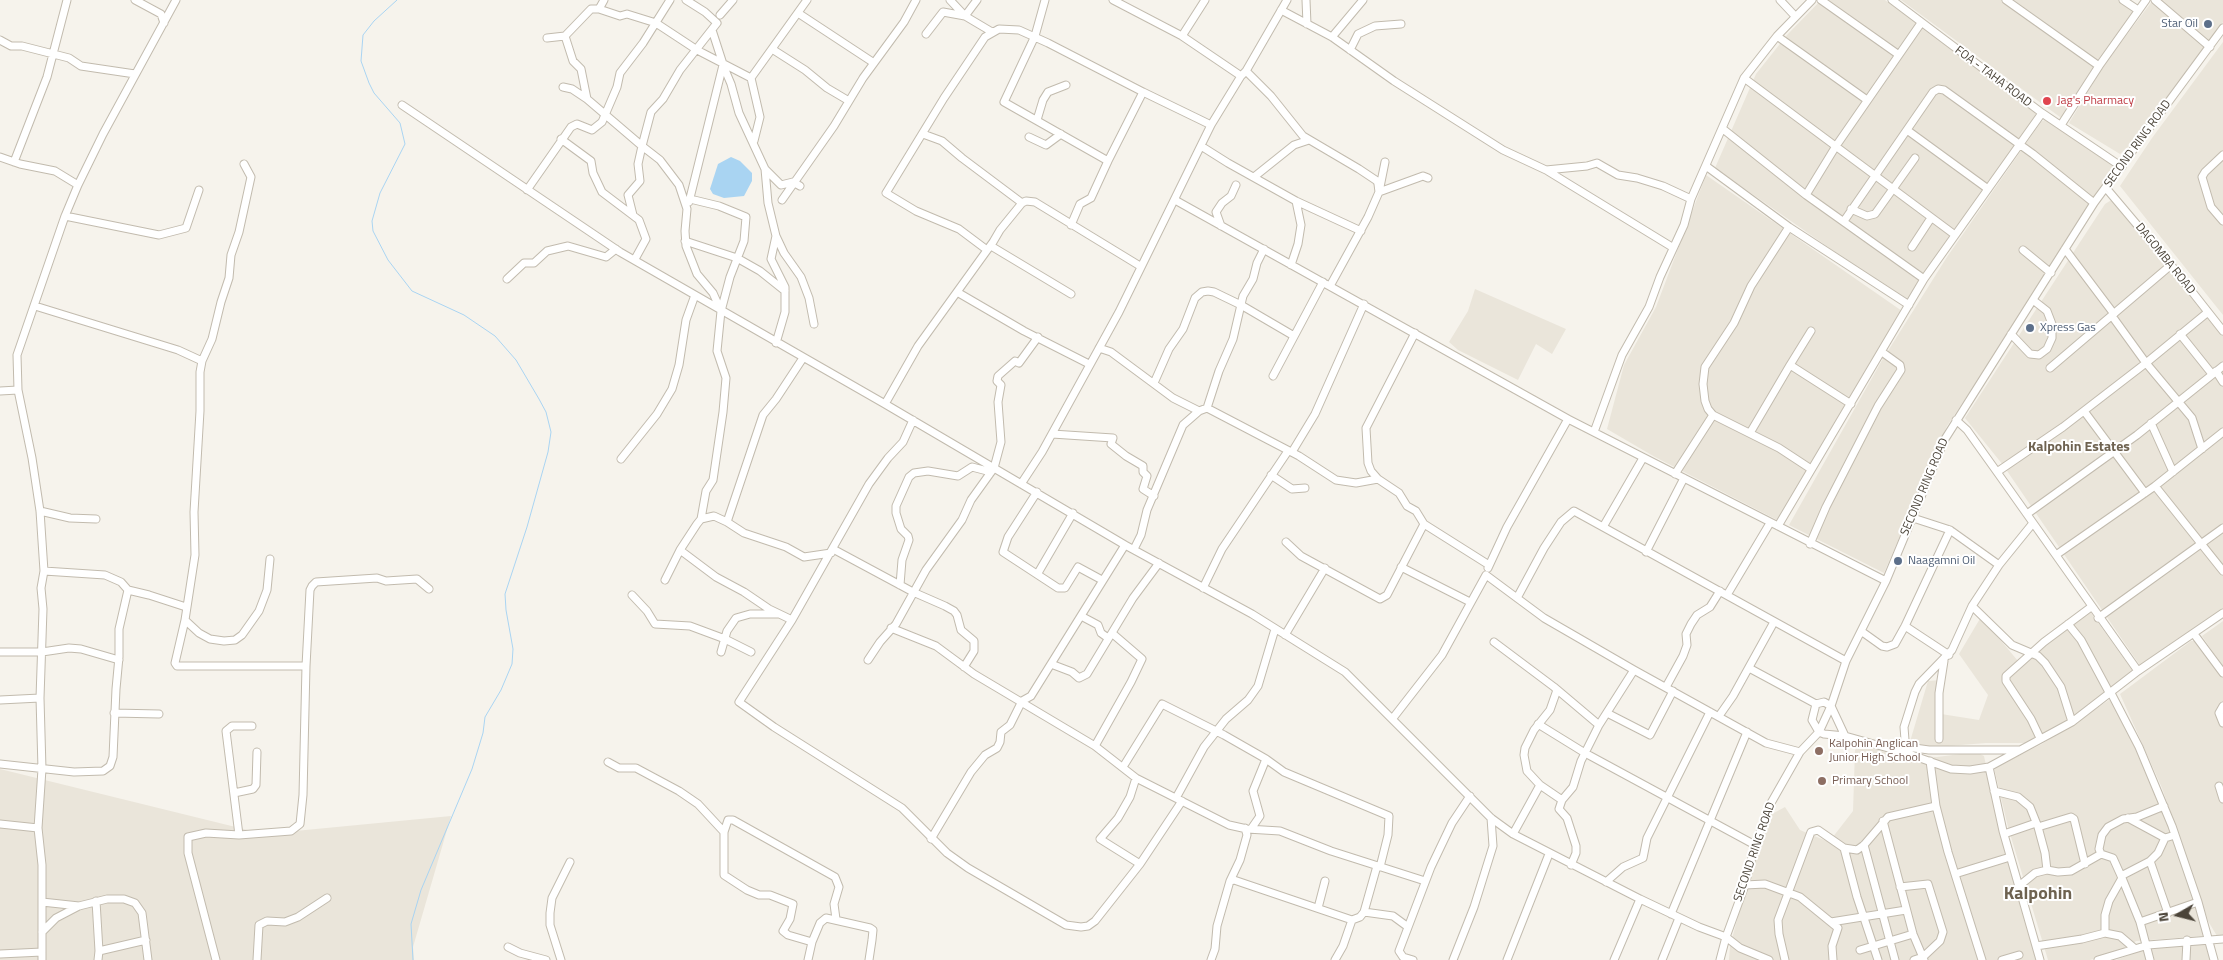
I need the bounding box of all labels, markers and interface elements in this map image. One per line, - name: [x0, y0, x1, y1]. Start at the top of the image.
- place label: Star Oil: [2161, 17, 2198, 31]
- marker: Star Oil: [2202, 18, 2214, 30]
- street label: FOA - TAHA ROAD: [1952, 43, 2034, 111]
- place label: Jag's Pharmacy: [2057, 94, 2134, 108]
- marker: Jag's Pharmacy: [2041, 95, 2053, 107]
- street label: SECOND RING ROAD: [2101, 98, 2175, 190]
- street label: DAGOMBA ROAD: [2132, 221, 2198, 297]
- place label: Xpress Gas: [2040, 321, 2096, 335]
- marker: Xpress Gas: [2024, 322, 2036, 334]
- street label: SECOND RING ROAD: [1898, 436, 1952, 538]
- district label: Kalpohin Estates: [2028, 440, 2130, 456]
- place label: Naagamni Oil: [1908, 554, 1975, 568]
- marker: Naagamni Oil: [1892, 555, 1904, 567]
- place label: Kalpohin Anglican Junior High School: [1829, 737, 1921, 765]
- marker: Kalpohin Anglican Junior High School: [1813, 745, 1825, 757]
- place label: Primary School: [1832, 774, 1908, 788]
- marker: Primary School: [1816, 775, 1828, 787]
- street label: SECOND RING ROAD: [1731, 800, 1779, 904]
- district label: Kalpohin: [2004, 884, 2072, 906]
- north arrow: [2153, 890, 2203, 940]
- text: N: [2152, 911, 2174, 923]

